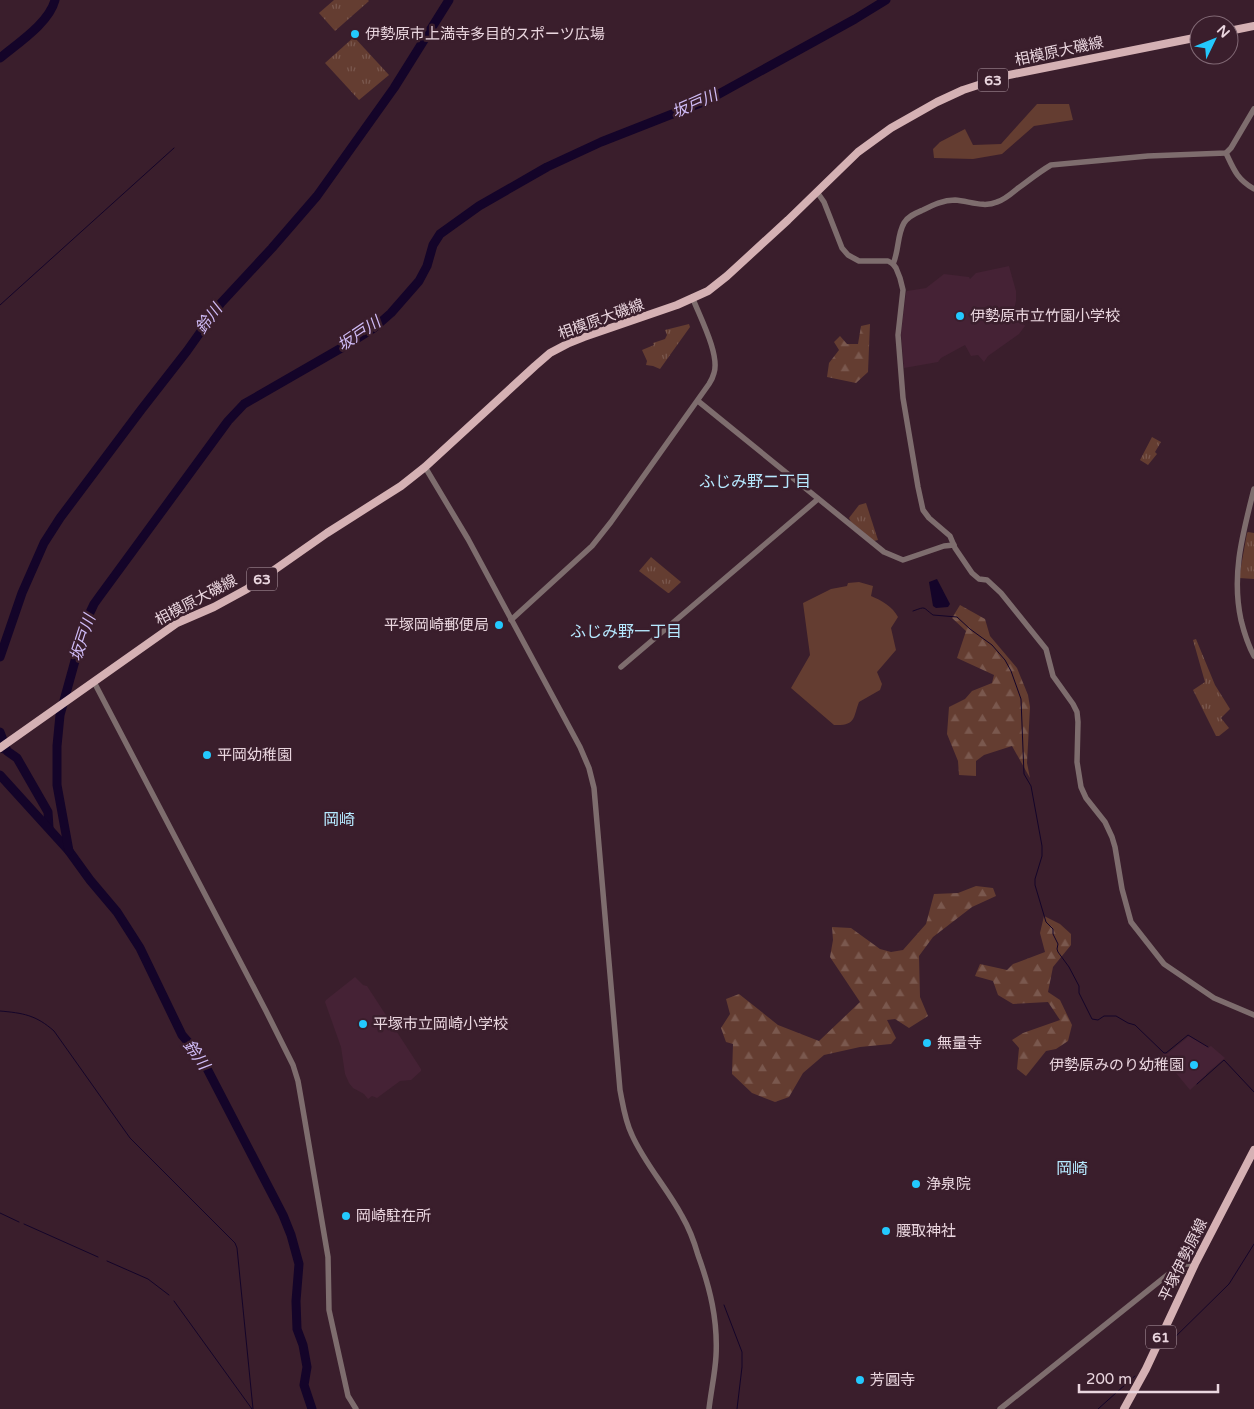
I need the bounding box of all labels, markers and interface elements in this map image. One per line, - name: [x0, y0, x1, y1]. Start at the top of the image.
- north arrow: [1189, 15, 1239, 65]
- text: N: [1213, 22, 1233, 41]
- place label: 伊勢原市上満寺多目的スポーツ広場: [365, 25, 605, 43]
- marker: 伊勢原市上満寺多目的スポーツ広場: [349, 28, 361, 40]
- street label: 相模原大磯線: [1013, 33, 1105, 69]
- road number: 63: [978, 68, 1008, 92]
- water label: 坂戸川: [669, 84, 723, 123]
- street label: 相模原大磯線: [556, 295, 646, 343]
- water label: 鈴川: [191, 299, 228, 338]
- place label: 伊勢原市立竹園小学校: [970, 307, 1120, 325]
- marker: 伊勢原市立竹園小学校: [954, 310, 966, 322]
- water label: 坂戸川: [334, 311, 386, 356]
- district label: ふじみ野二丁目: [699, 472, 811, 492]
- road number: 63: [247, 568, 277, 590]
- street label: 相模原大磯線: [152, 571, 240, 629]
- water label: 坂戸川: [66, 610, 101, 664]
- place label: 平塚岡崎郵便局: [384, 616, 489, 634]
- marker: 平塚岡崎郵便局: [493, 619, 505, 631]
- district label: ふじみ野一丁目: [570, 622, 682, 642]
- place label: 平岡幼稚園: [217, 746, 292, 764]
- marker: 平岡幼稚園: [201, 749, 213, 761]
- district label: 岡崎: [323, 810, 355, 830]
- place label: 平塚市立岡崎小学校: [373, 1015, 508, 1033]
- marker: 平塚市立岡崎小学校: [357, 1018, 369, 1030]
- place label: 無量寺: [937, 1034, 982, 1052]
- water label: 鈴川: [179, 1036, 215, 1075]
- marker: 無量寺: [921, 1037, 933, 1049]
- place label: 伊勢原みのり幼稚園: [1049, 1056, 1184, 1074]
- marker: 伊勢原みのり幼稚園: [1188, 1059, 1200, 1071]
- district label: 岡崎: [1056, 1159, 1088, 1179]
- place label: 浄泉院: [926, 1175, 971, 1193]
- marker: 浄泉院: [910, 1178, 922, 1190]
- place label: 岡崎駐在所: [356, 1207, 431, 1225]
- marker: 岡崎駐在所: [340, 1210, 352, 1222]
- street label: 平塚伊勢原線: [1155, 1216, 1211, 1304]
- place label: 腰取神社: [896, 1222, 956, 1240]
- marker: 腰取神社: [880, 1225, 892, 1237]
- road number: 61: [1146, 1325, 1176, 1348]
- scale bar: [1079, 1362, 1218, 1394]
- text: 200 m: [1086, 1370, 1132, 1388]
- place label: 芳圓寺: [870, 1371, 915, 1389]
- marker: 芳圓寺: [854, 1374, 866, 1386]

